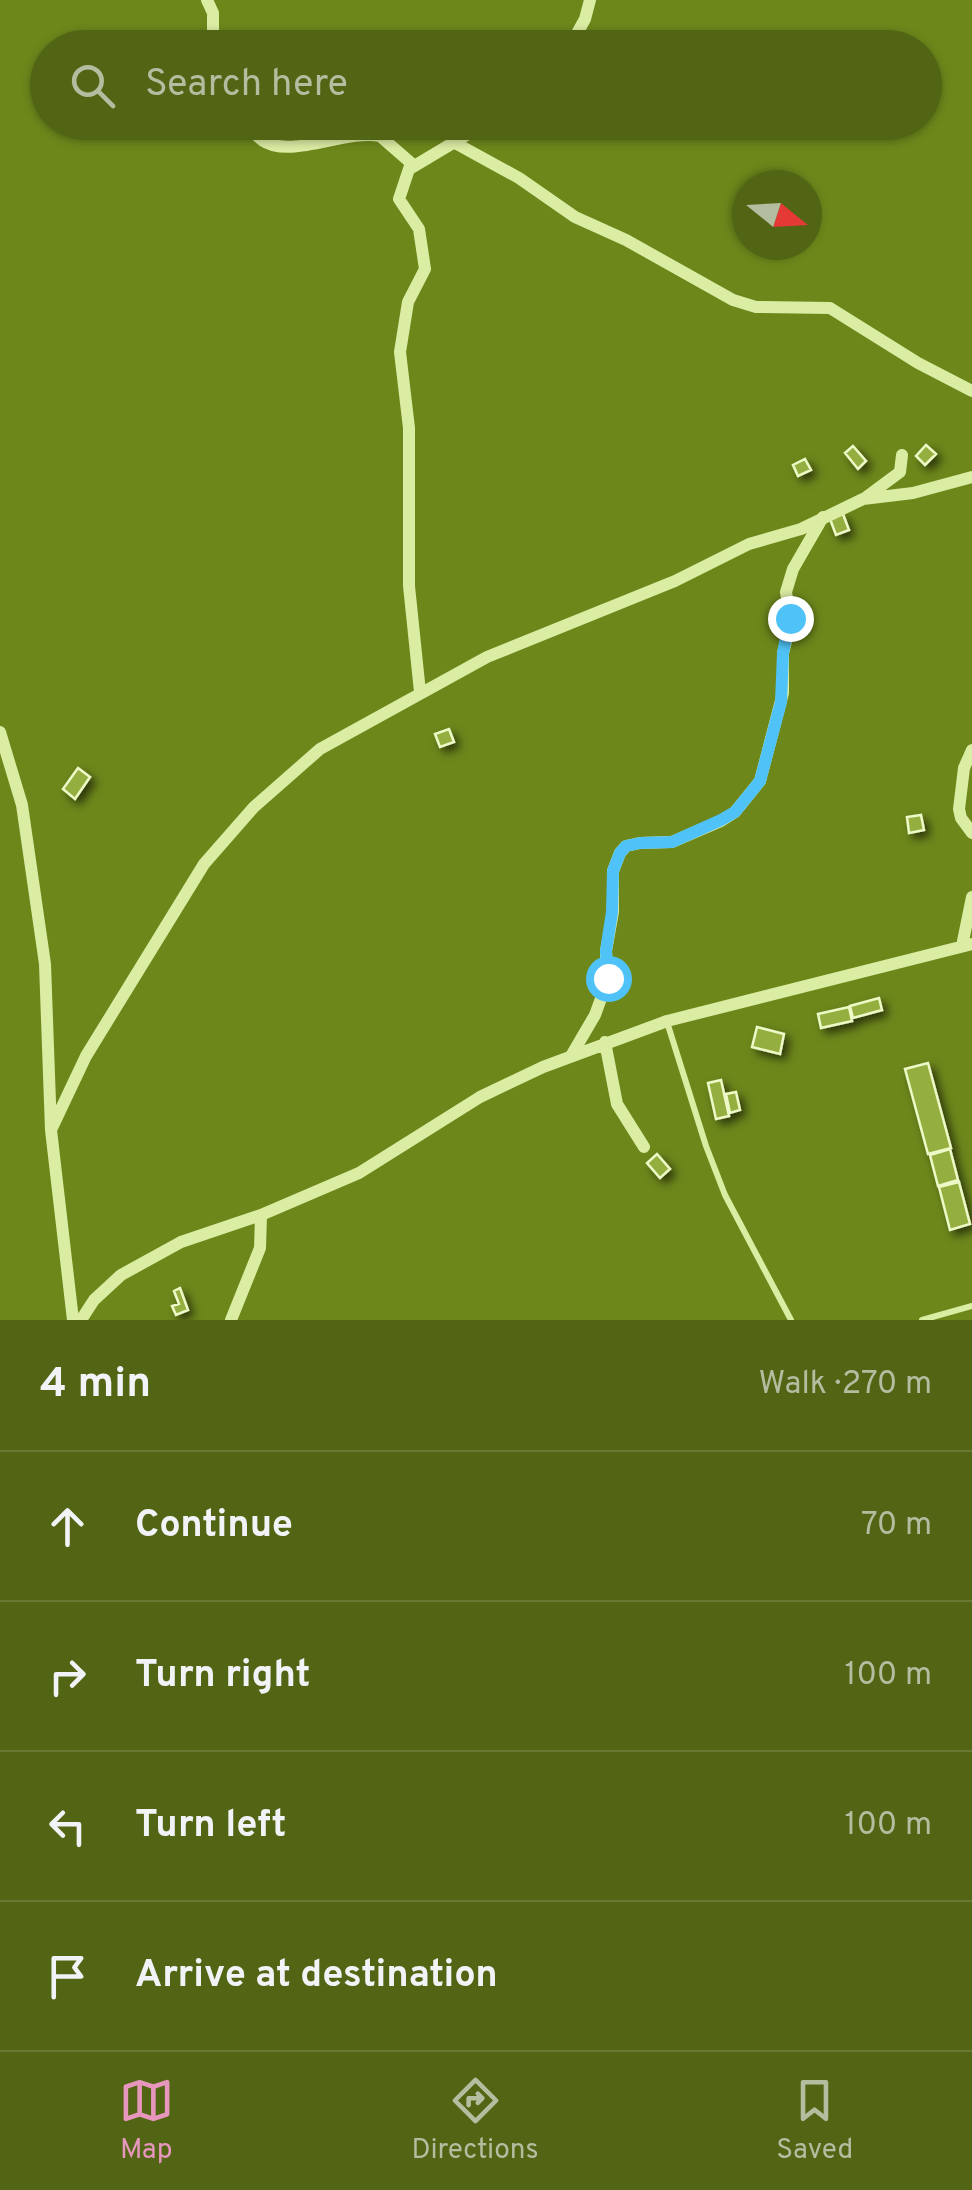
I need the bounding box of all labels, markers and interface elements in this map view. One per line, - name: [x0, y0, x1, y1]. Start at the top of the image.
- search box: [30, 30, 942, 140]
- icon: search: [65, 58, 120, 113]
- text: Search here: [145, 61, 348, 110]
- north arrow: [732, 170, 822, 260]
- route end: [768, 596, 814, 642]
- route start: [586, 956, 632, 1002]
- text: 4 min: [40, 1359, 151, 1412]
- text: Walk · 270 m: [758, 1365, 932, 1405]
- icon: ahead: [40, 1499, 95, 1554]
- text: Continue: [135, 1502, 293, 1551]
- text: 70 m: [861, 1506, 932, 1546]
- icon: right: [40, 1649, 95, 1704]
- text: Turn right: [135, 1652, 310, 1701]
- text: 100 m: [845, 1656, 932, 1696]
- icon: left: [40, 1799, 95, 1854]
- text: Turn left: [135, 1802, 287, 1851]
- text: 100 m: [845, 1806, 932, 1846]
- icon: arrive: [40, 1949, 95, 2004]
- text: Arrive at destination: [135, 1952, 498, 2001]
- tab: Map: [119, 2073, 174, 2169]
- tab: Directions: [411, 2073, 539, 2169]
- tab: Saved: [776, 2073, 853, 2169]

